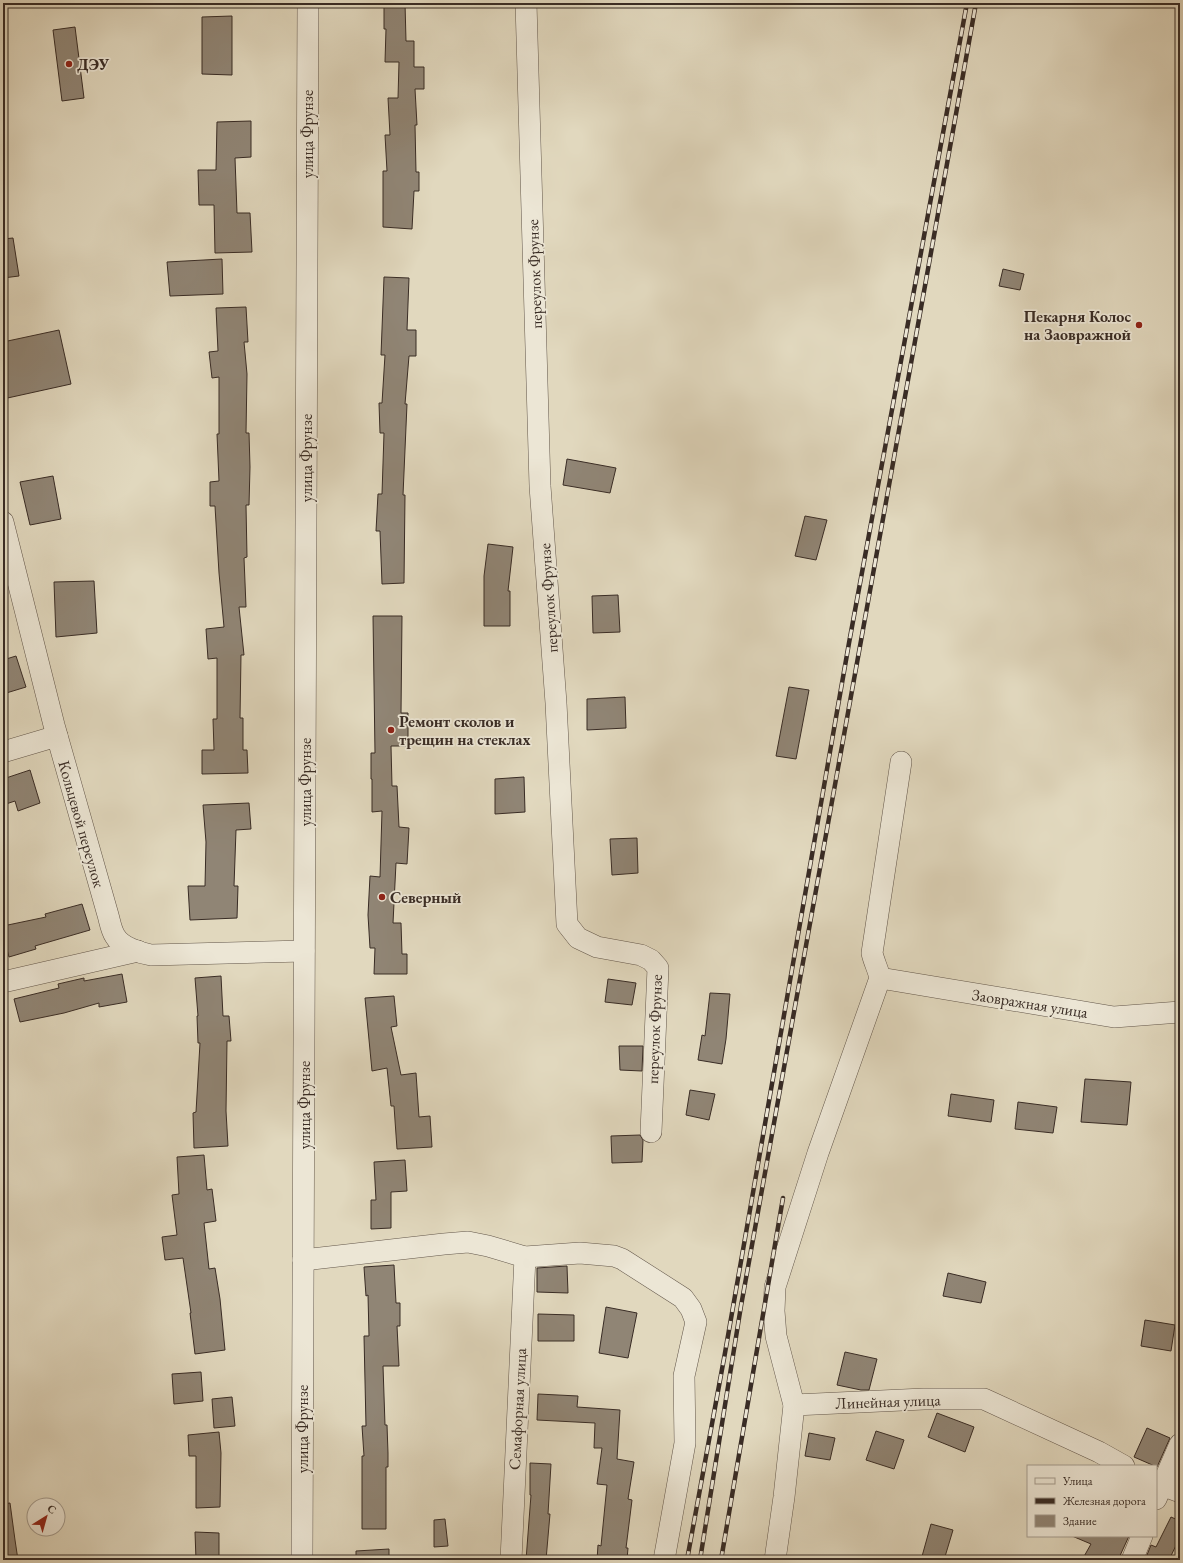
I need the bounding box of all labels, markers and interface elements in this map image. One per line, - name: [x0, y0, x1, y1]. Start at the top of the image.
- place label: ДЭУ: [77, 54, 110, 75]
- marker: ДЭУ: [64, 59, 74, 69]
- street label: улица Фрунзе: [297, 90, 318, 178]
- street label: переулок Фрунзе: [522, 219, 547, 329]
- place label: Пекарня Колос на Заовражной: [1024, 306, 1132, 345]
- marker: Пекарня Колос на Заовражной: [1134, 320, 1144, 330]
- street label: улица Фрунзе: [296, 414, 317, 502]
- street label: переулок Фрунзе: [534, 543, 563, 653]
- place label: Ремонт сколов и трещин на стеклах: [399, 711, 531, 750]
- marker: Ремонт сколов и трещин на стеклах: [386, 725, 396, 735]
- street label: улица Фрунзе: [295, 738, 316, 826]
- street label: Кольцевой переулок: [53, 758, 110, 890]
- place label: Северный: [390, 887, 462, 908]
- marker: Северный: [377, 892, 387, 902]
- street label: переулок Фрунзе: [642, 974, 667, 1084]
- street label: Заовражная улица: [970, 984, 1090, 1023]
- street label: улица Фрунзе: [294, 1061, 315, 1149]
- street label: Семафорная улица: [504, 1347, 531, 1470]
- street label: улица Фрунзе: [292, 1385, 313, 1473]
- street label: Линейная улица: [835, 1389, 942, 1414]
- legend: [1027, 1465, 1157, 1537]
- text: Улица: [1062, 1473, 1093, 1489]
- text: Железная дорога: [1062, 1493, 1146, 1509]
- north arrow: [26, 1497, 66, 1537]
- text: С: [45, 1501, 60, 1517]
- text: Здание: [1063, 1513, 1097, 1529]

